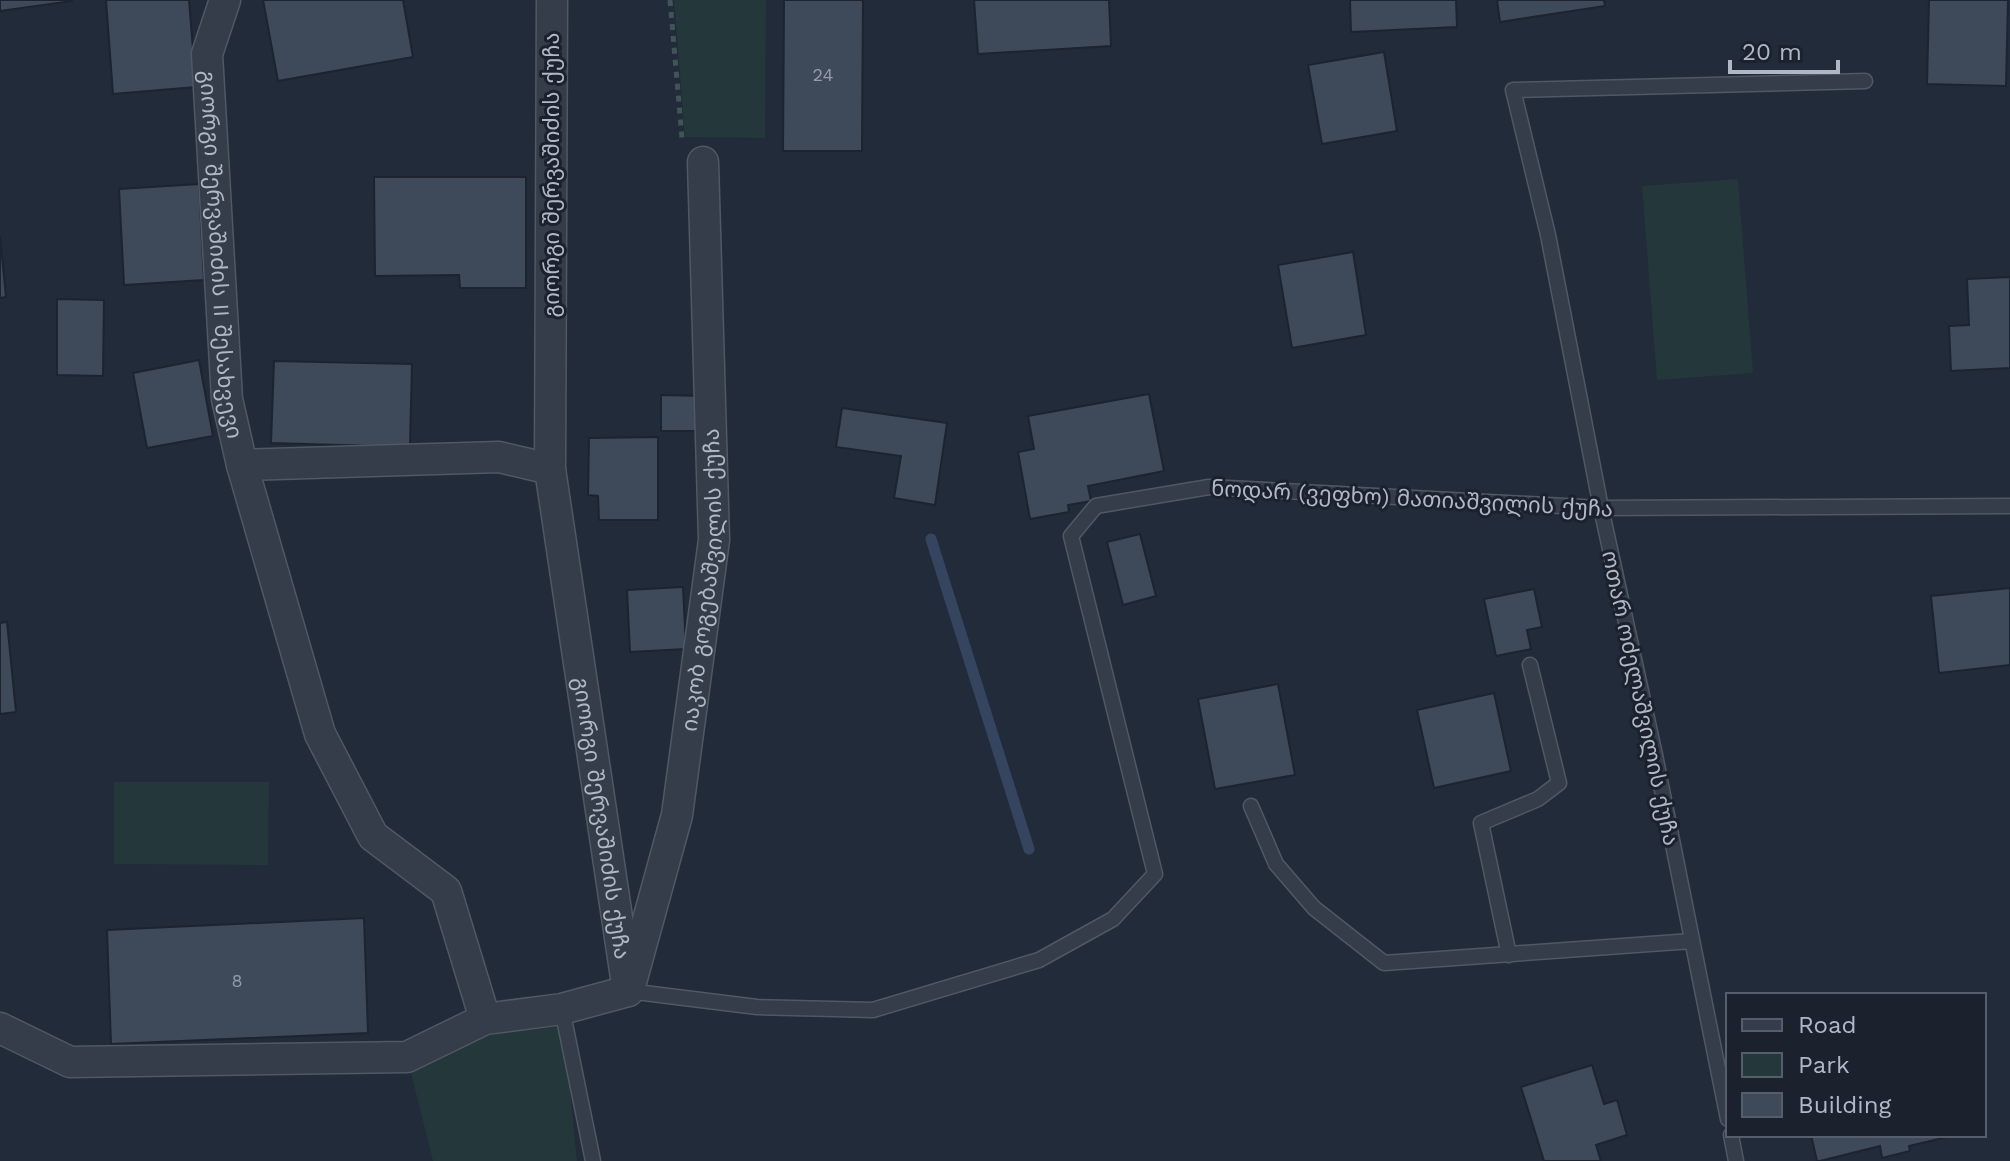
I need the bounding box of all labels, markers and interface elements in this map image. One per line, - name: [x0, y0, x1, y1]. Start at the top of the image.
- scale bar: [1730, 24, 1838, 74]
- street label: გიორგი შერვაშიძის ქუჩა: [539, 33, 564, 317]
- text: 20 m: [1742, 38, 1802, 66]
- house number: 24: [813, 64, 833, 85]
- street label: გიორგი შერვაშიძის II შესახვევი: [195, 70, 248, 441]
- street label: იაკობ გოგებაშვილის ქუჩა: [676, 428, 728, 733]
- street label: ნოდარ (ვეფხო) მათიაშვილის ქუჩა: [1210, 475, 1614, 523]
- street label: ოთარ ოძელაშვილის ქუჩა: [1596, 548, 1684, 848]
- street label: გიორგი შერვაშიძის ქუჩა: [568, 675, 635, 961]
- house number: 8: [231, 970, 243, 991]
- legend: [1726, 993, 1986, 1137]
- text: Road: [1798, 1011, 1857, 1039]
- text: Park: [1798, 1051, 1850, 1079]
- text: Building: [1798, 1091, 1891, 1119]

